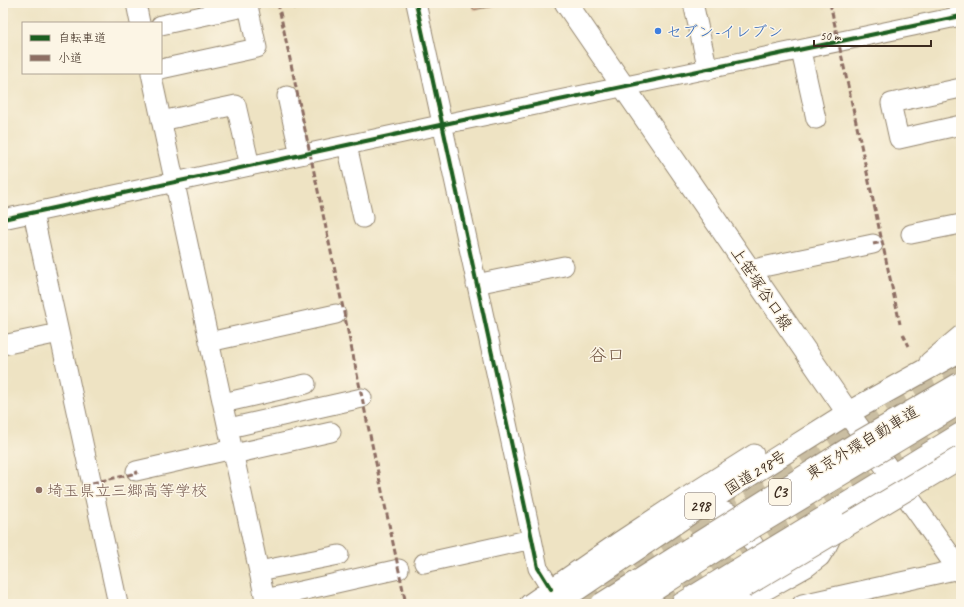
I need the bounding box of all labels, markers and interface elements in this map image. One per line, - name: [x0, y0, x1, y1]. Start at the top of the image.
- legend: [22, 22, 162, 74]
- place label: セブン-イレブン: [666, 22, 783, 42]
- scale bar: [814, 22, 931, 48]
- marker: セブン-イレブン: [653, 26, 663, 36]
- text: 50 m: [820, 28, 842, 44]
- text: 自転車道: [58, 30, 106, 46]
- text: 小道: [58, 50, 82, 66]
- street label: 上笹塚谷口線: [726, 243, 796, 334]
- district label: 谷口: [589, 344, 625, 366]
- street label: 東京外環自動車道: [802, 401, 923, 484]
- street label: 国道298号: [721, 446, 790, 500]
- road number: C3: [769, 479, 791, 505]
- place label: 埼玉県立三郷高等学校: [47, 481, 207, 501]
- marker: 埼玉県立三郷高等学校: [34, 485, 44, 495]
- road number: 298: [685, 493, 715, 519]

